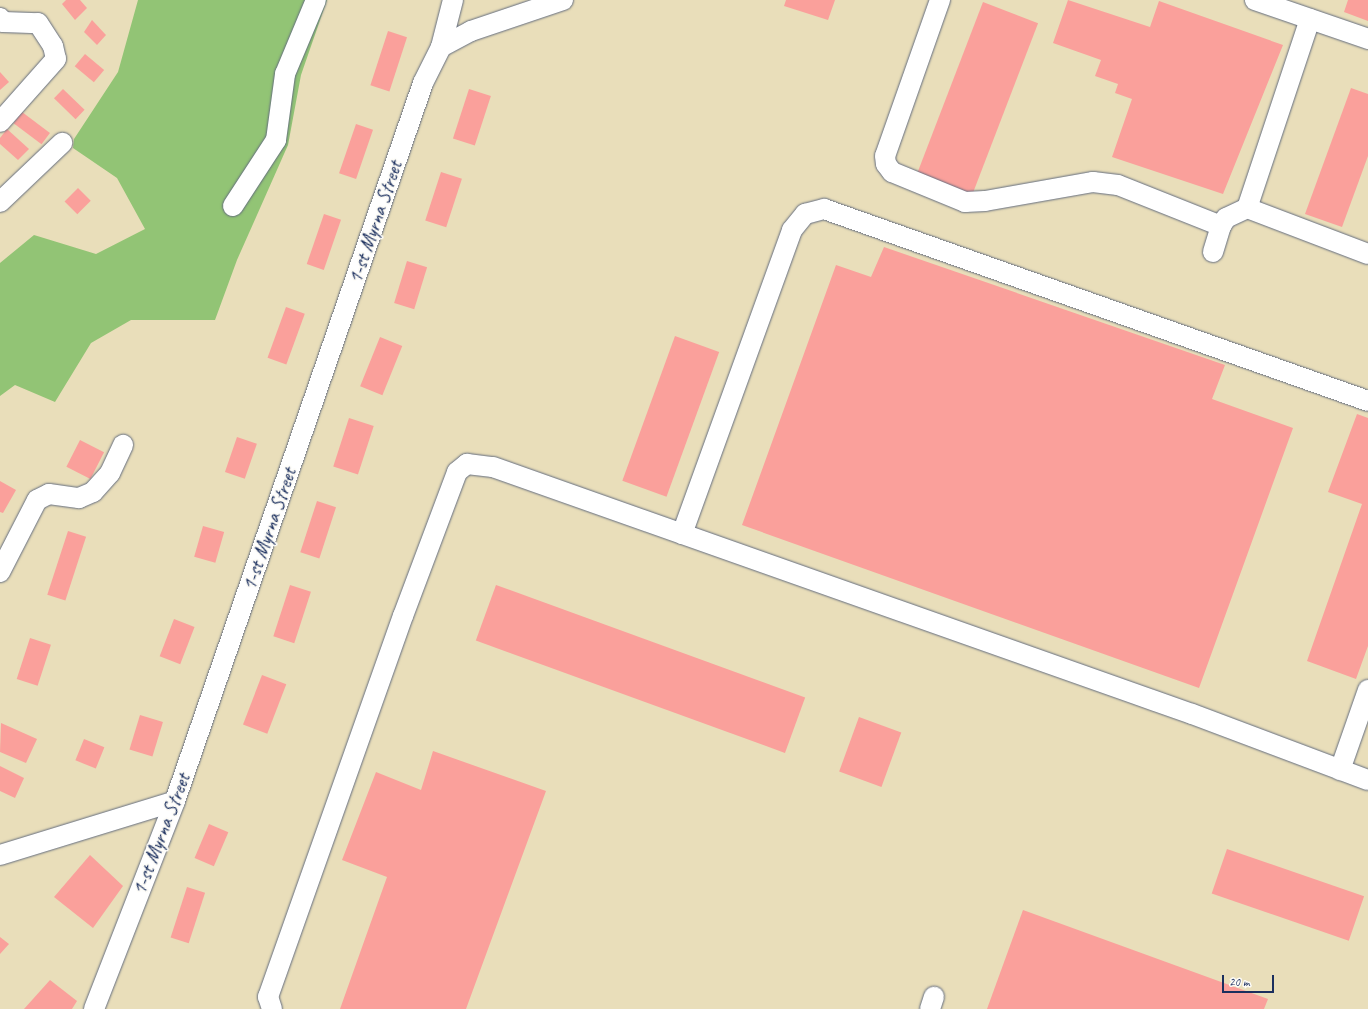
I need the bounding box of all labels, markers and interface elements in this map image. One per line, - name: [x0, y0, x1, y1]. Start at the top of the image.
- street label: 1-st Myrna Street: [343, 158, 407, 286]
- street label: 1-st Myrna Street: [237, 465, 301, 593]
- street label: 1-st Myrna Street: [127, 770, 195, 898]
- scale bar: [1224, 967, 1276, 993]
- text: 20 m: [1229, 974, 1249, 990]

